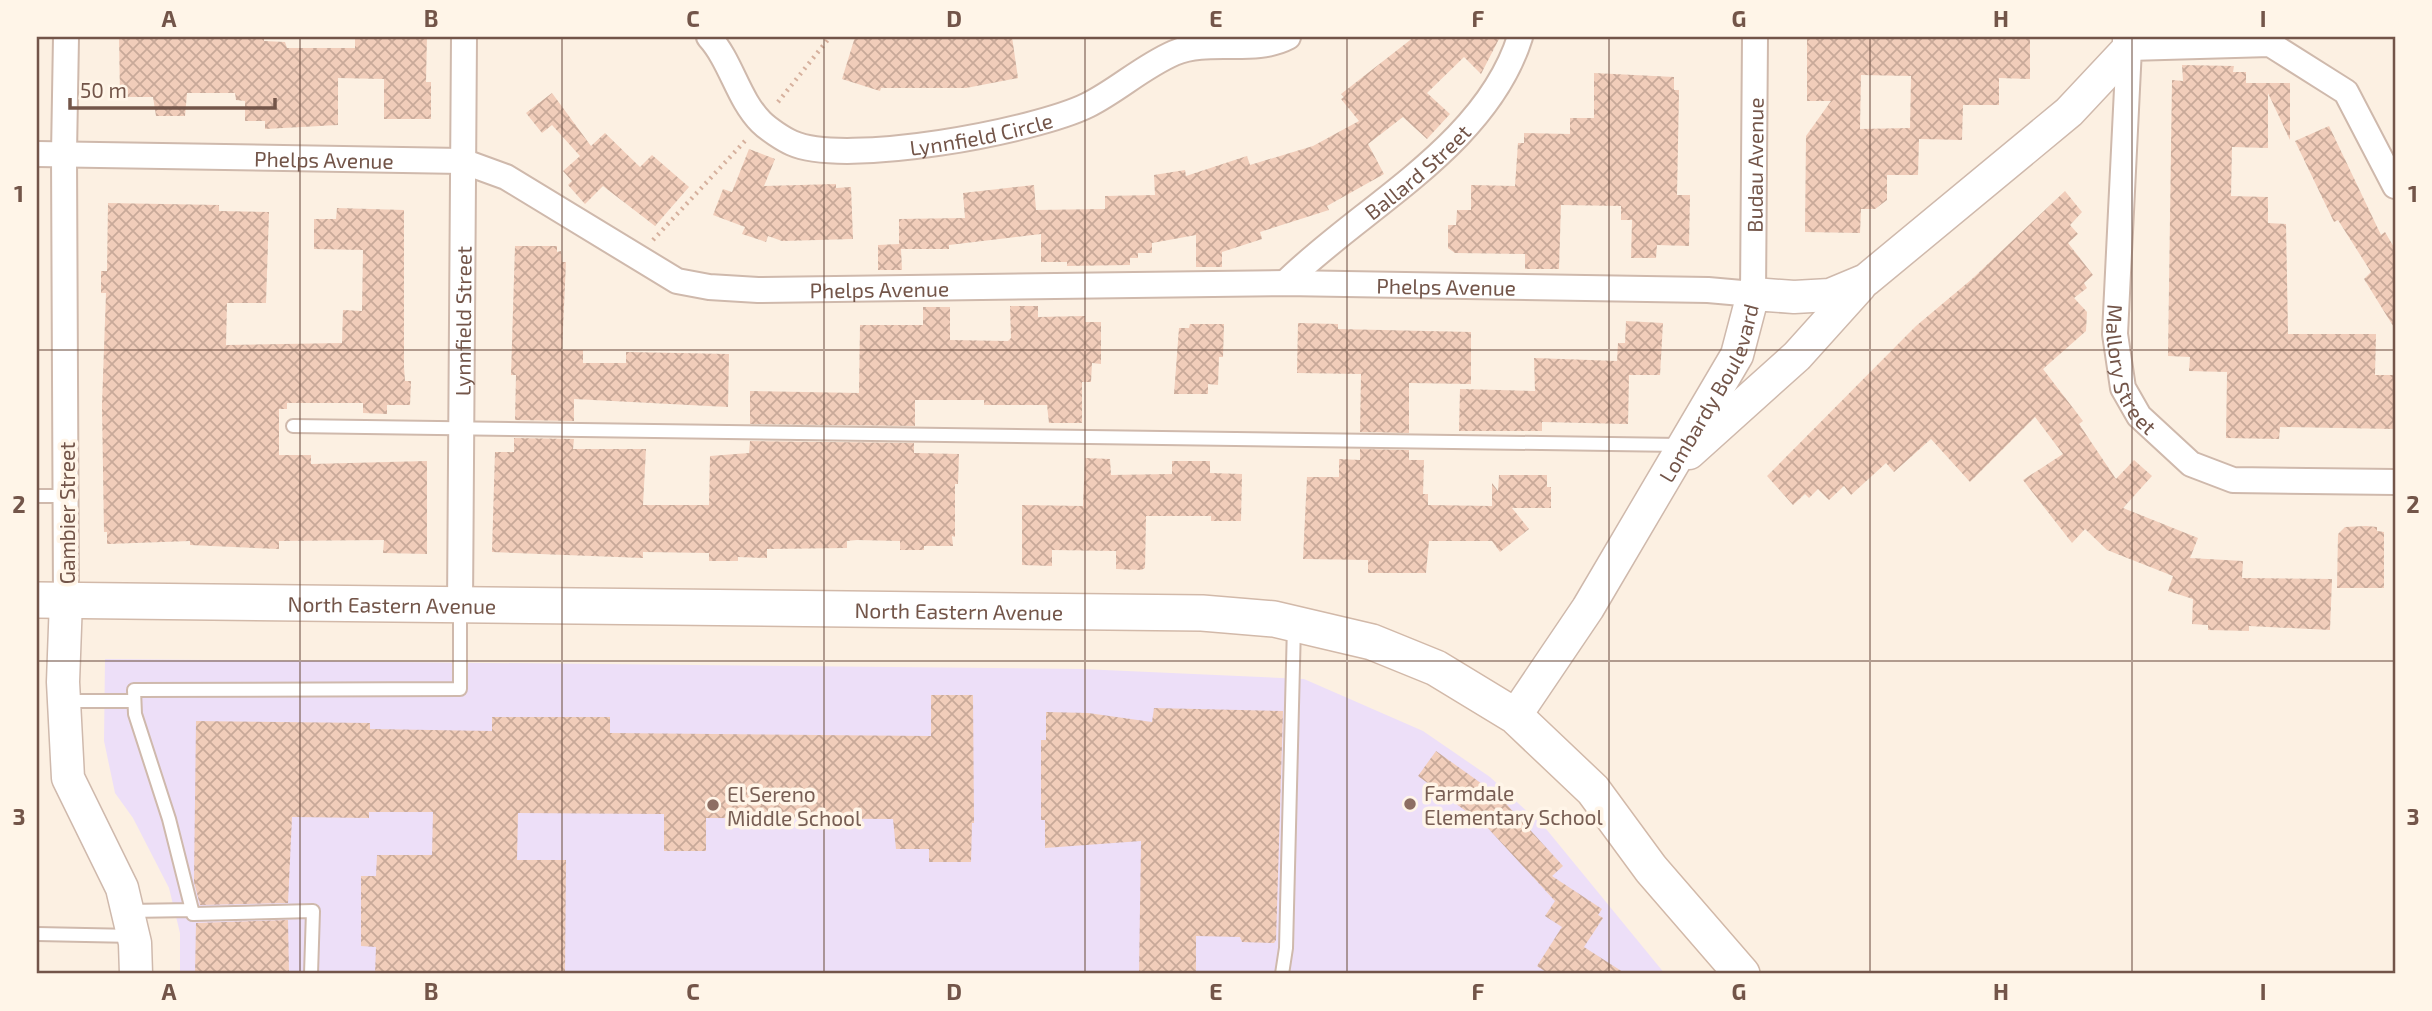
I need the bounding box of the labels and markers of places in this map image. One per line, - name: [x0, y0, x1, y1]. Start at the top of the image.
- place label: Farmdale Elementary School: [1424, 780, 1604, 829]
- place label: El Sereno Middle School: [727, 781, 862, 830]
- marker: Farmdale Elementary School: [1402, 796, 1418, 812]
- marker: El Sereno Middle School: [705, 797, 721, 813]

